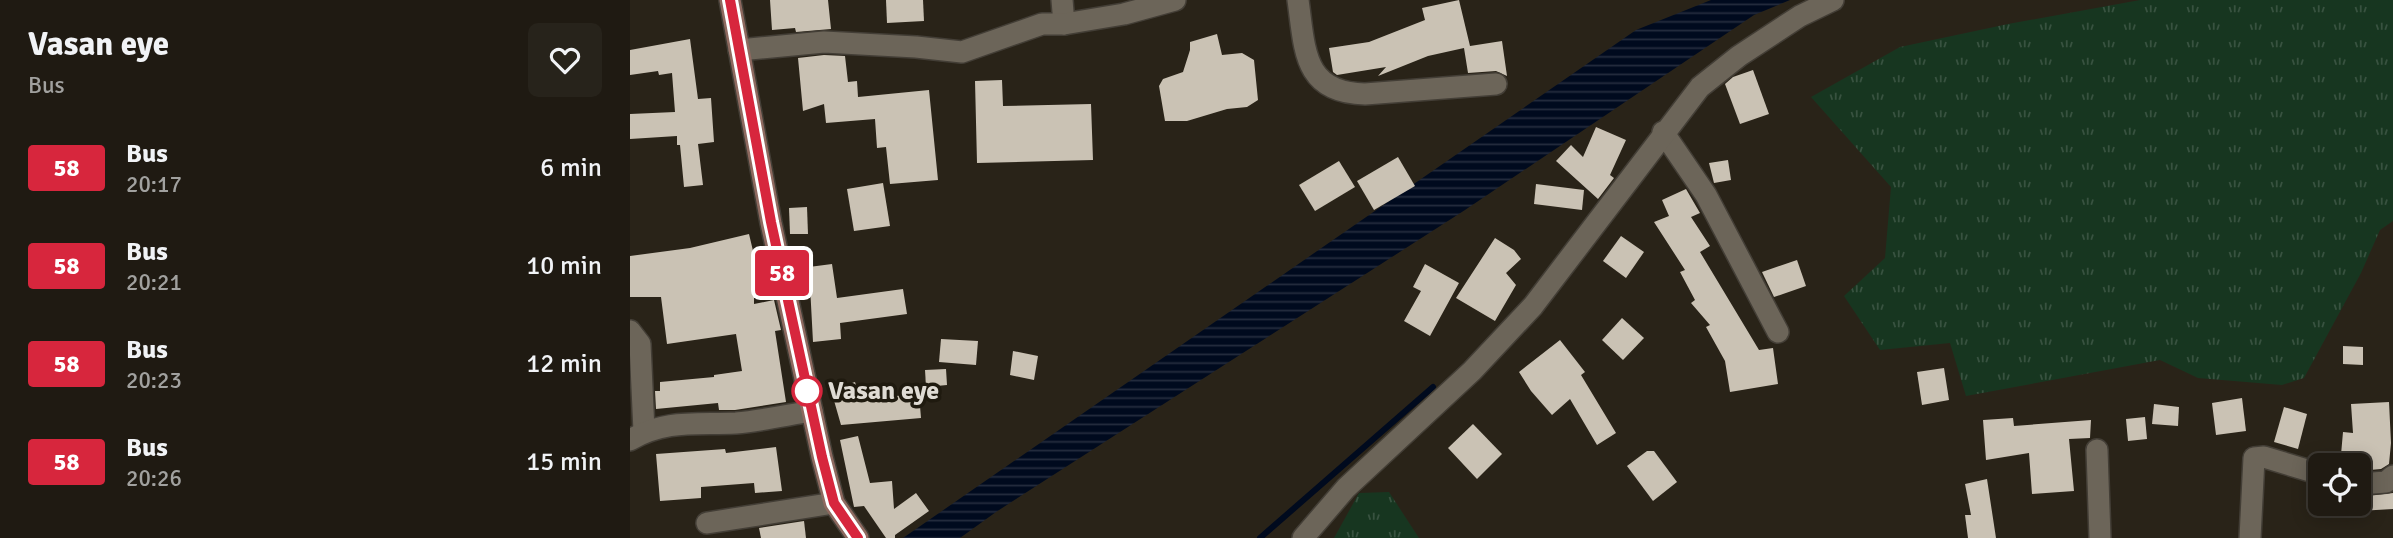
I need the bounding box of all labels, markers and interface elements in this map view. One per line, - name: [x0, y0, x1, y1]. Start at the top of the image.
- button: heart: [528, 23, 602, 97]
- text: Vasan eye: [28, 24, 169, 65]
- text: Bus: [28, 71, 65, 100]
- text: Bus: [126, 138, 168, 170]
- text: 6 min: [540, 152, 602, 184]
- text: 58: [54, 153, 79, 183]
- text: 20:17: [126, 170, 182, 199]
- text: Bus: [126, 236, 168, 268]
- text: 10 min: [526, 250, 602, 282]
- line badge: 58: [750, 250, 814, 296]
- text: 58: [54, 251, 79, 281]
- text: 58: [769, 258, 795, 288]
- text: 20:21: [126, 268, 182, 297]
- text: Bus: [126, 334, 168, 366]
- text: 12 min: [526, 348, 602, 380]
- text: 58: [54, 349, 79, 379]
- text: 20:23: [126, 366, 182, 395]
- place label: Vasan eye: [828, 375, 939, 407]
- marker: Vasan eye: [792, 376, 822, 406]
- text: Bus: [126, 432, 168, 464]
- text: 15 min: [526, 446, 602, 478]
- text: 58: [54, 447, 79, 477]
- map controls: [2308, 453, 2371, 516]
- button: locate: [2308, 453, 2371, 516]
- text: 20:26: [126, 464, 182, 493]

